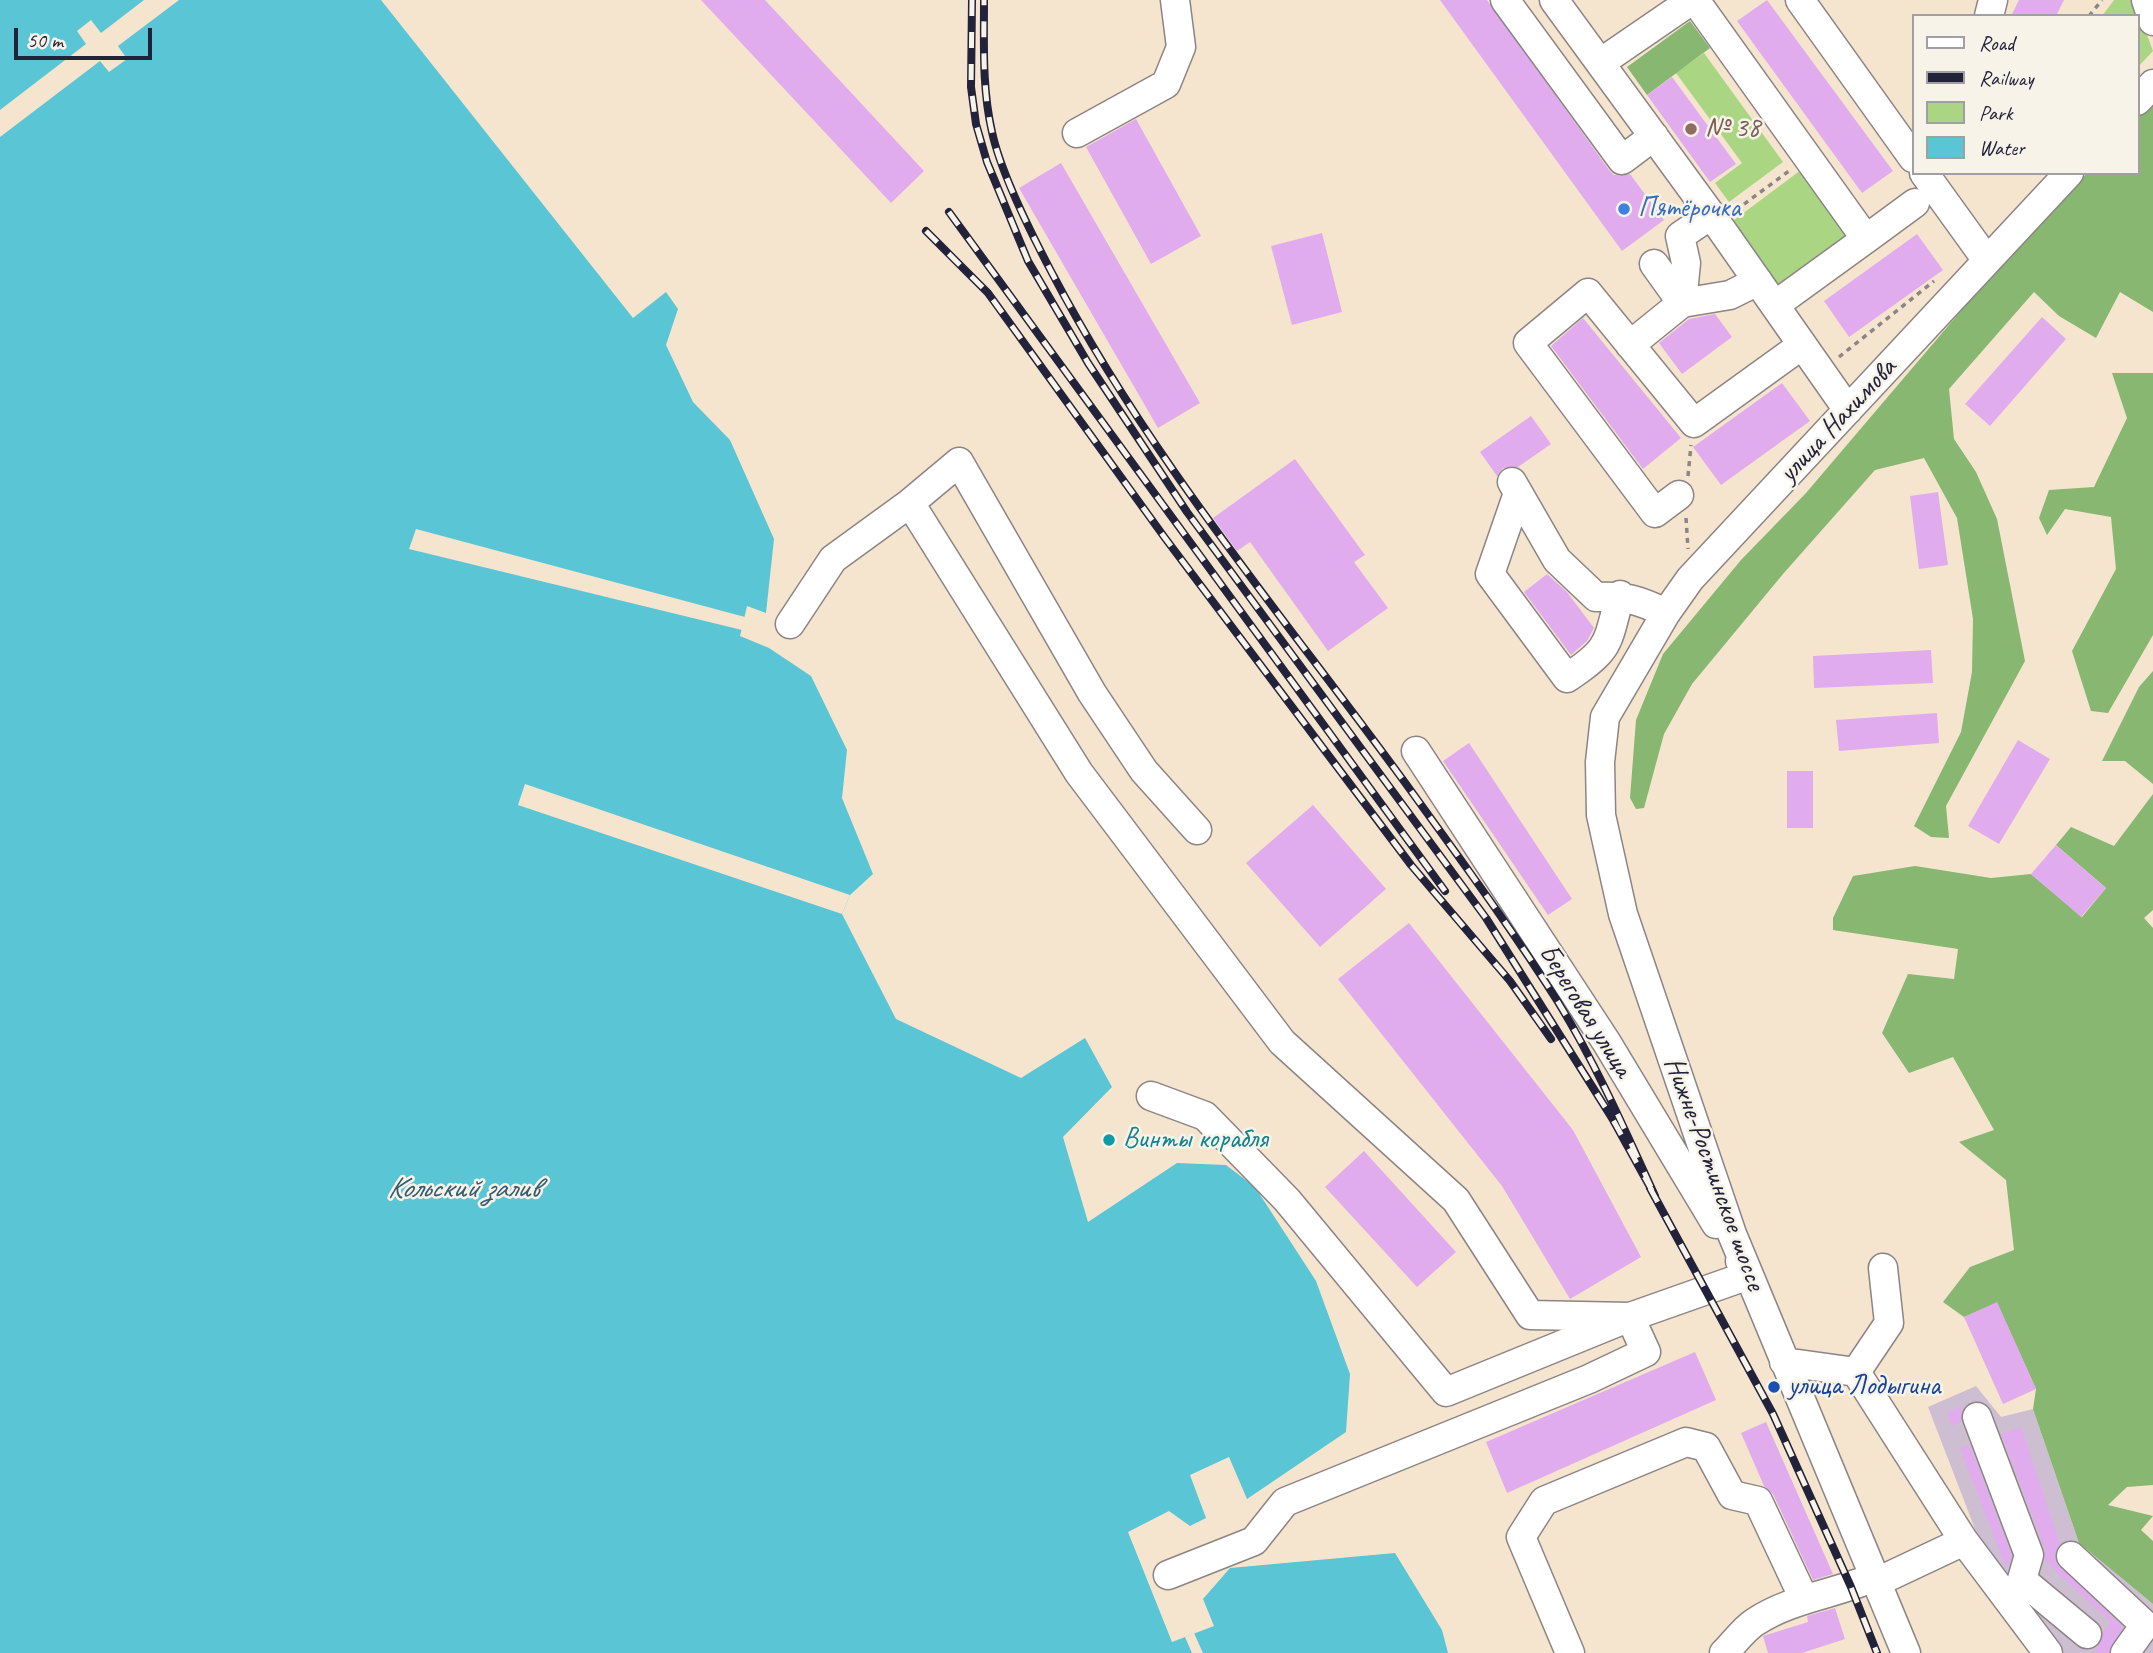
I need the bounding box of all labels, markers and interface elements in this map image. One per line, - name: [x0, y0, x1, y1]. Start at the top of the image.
- scale bar: [18, 14, 156, 58]
- legend: [1912, 14, 2139, 175]
- text: 50 m: [27, 27, 63, 53]
- text: Road: [1979, 30, 2014, 56]
- text: Railway: [1979, 65, 2033, 91]
- text: Park: [1979, 100, 2012, 126]
- place label: № 38: [1705, 112, 1760, 146]
- marker: № 38: [1683, 121, 1699, 137]
- text: Water: [1979, 135, 2025, 161]
- place label: Пятёрочка: [1638, 192, 1741, 226]
- marker: Пятёрочка: [1616, 201, 1632, 217]
- street label: улица Нахимова: [1772, 352, 1904, 490]
- street label: Береговая улица: [1531, 938, 1639, 1084]
- street label: Нижне-Ростинское шоссе: [1656, 1053, 1772, 1295]
- place label: Винты корабля: [1123, 1123, 1268, 1157]
- marker: Винты корабля: [1101, 1132, 1117, 1148]
- water label: Кольский залив: [387, 1171, 539, 1207]
- place label: улица Лодыгина: [1788, 1370, 1940, 1404]
- marker: улица Лодыгина: [1766, 1379, 1782, 1395]

